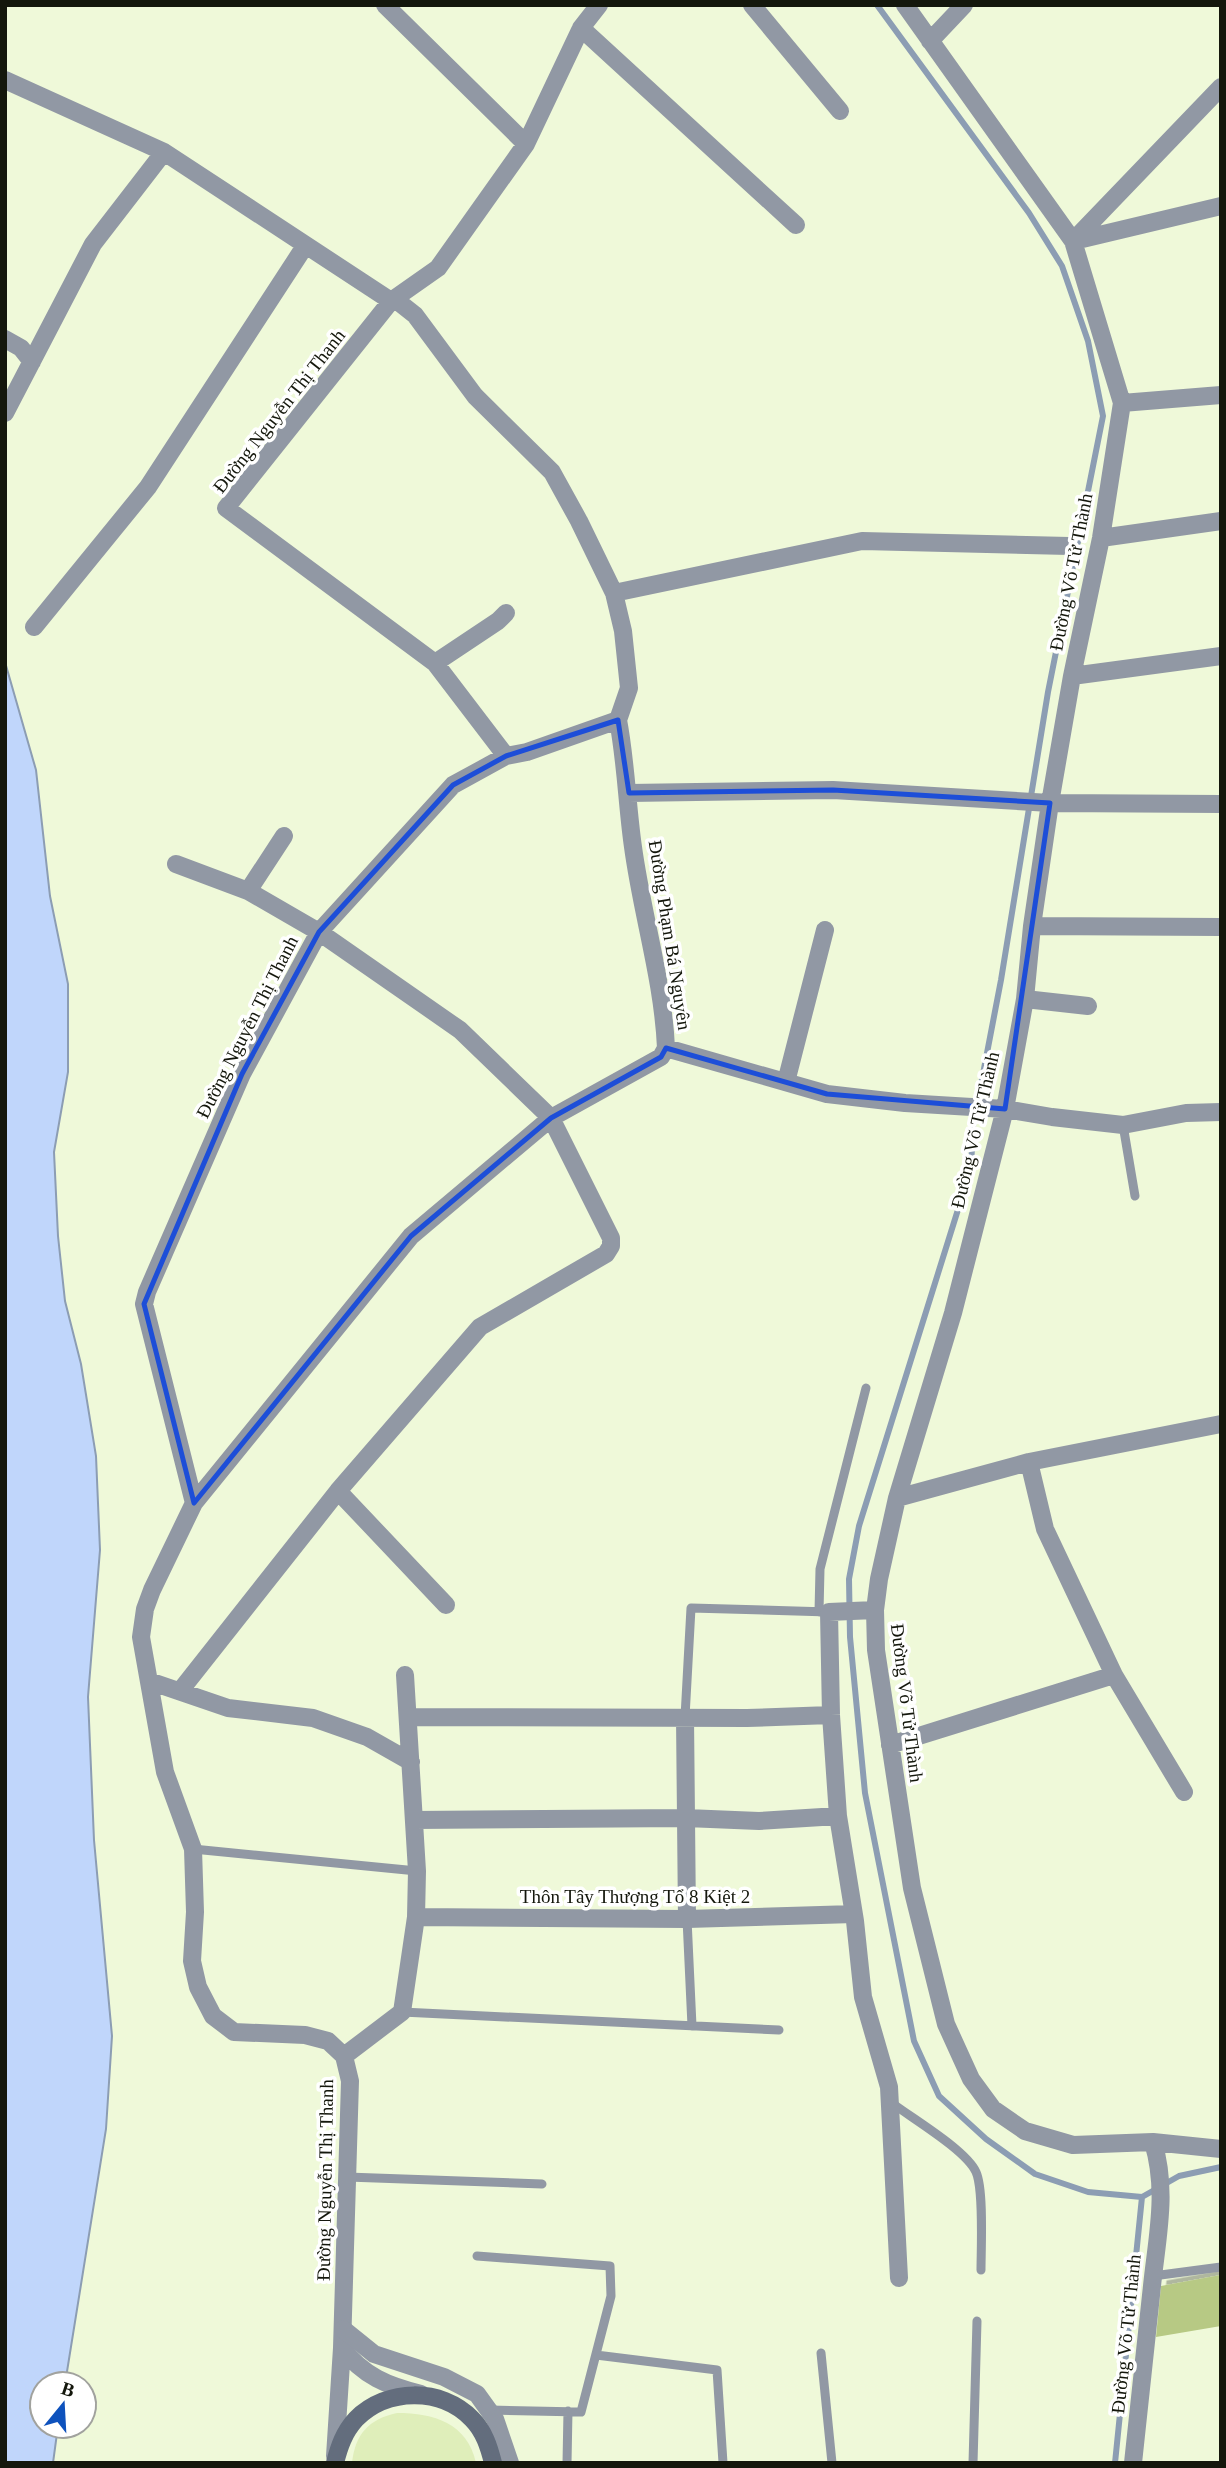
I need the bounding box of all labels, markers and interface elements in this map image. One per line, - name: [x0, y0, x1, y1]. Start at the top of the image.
- street label: Đường Nguyễn Thị Thanh: [209, 325, 350, 497]
- street label: Đường Võ Tử Thành: [1045, 491, 1097, 653]
- street label: Đường Phạm Bá Nguyên: [645, 839, 695, 1032]
- street label: Đường Nguyễn Thị Thanh: [192, 932, 302, 1122]
- street label: Đường Võ Tử Thành: [947, 1049, 1003, 1210]
- street label: Đường Võ Tử Thành: [887, 1622, 927, 1784]
- street label: Thôn Tây Thượng Tổ 8 Kiệt 2: [520, 1886, 750, 1907]
- street label: Đường Nguyễn Thị Thanh: [313, 2078, 337, 2281]
- street label: Đường Võ Tử Thành: [1107, 2253, 1145, 2415]
- north arrow: [28, 2370, 98, 2440]
- text: B: [59, 2377, 78, 2401]

